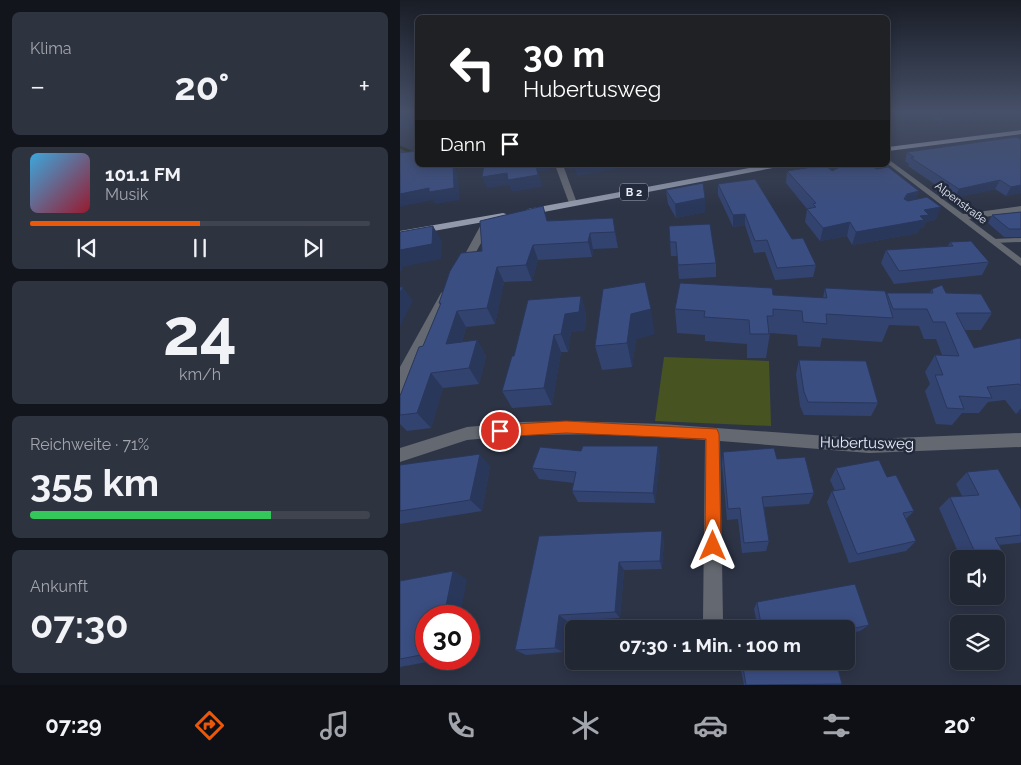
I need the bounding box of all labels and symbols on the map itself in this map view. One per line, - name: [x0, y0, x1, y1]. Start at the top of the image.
- street label: Alpenstraße: [933, 179, 990, 227]
- road number: B 2: [620, 183, 648, 200]
- pin: [479, 410, 521, 452]
- street label: Hubertusweg: [820, 433, 914, 453]
- position arrow: [686, 519, 738, 571]
- speed limit sign: 30: [415, 605, 480, 670]

